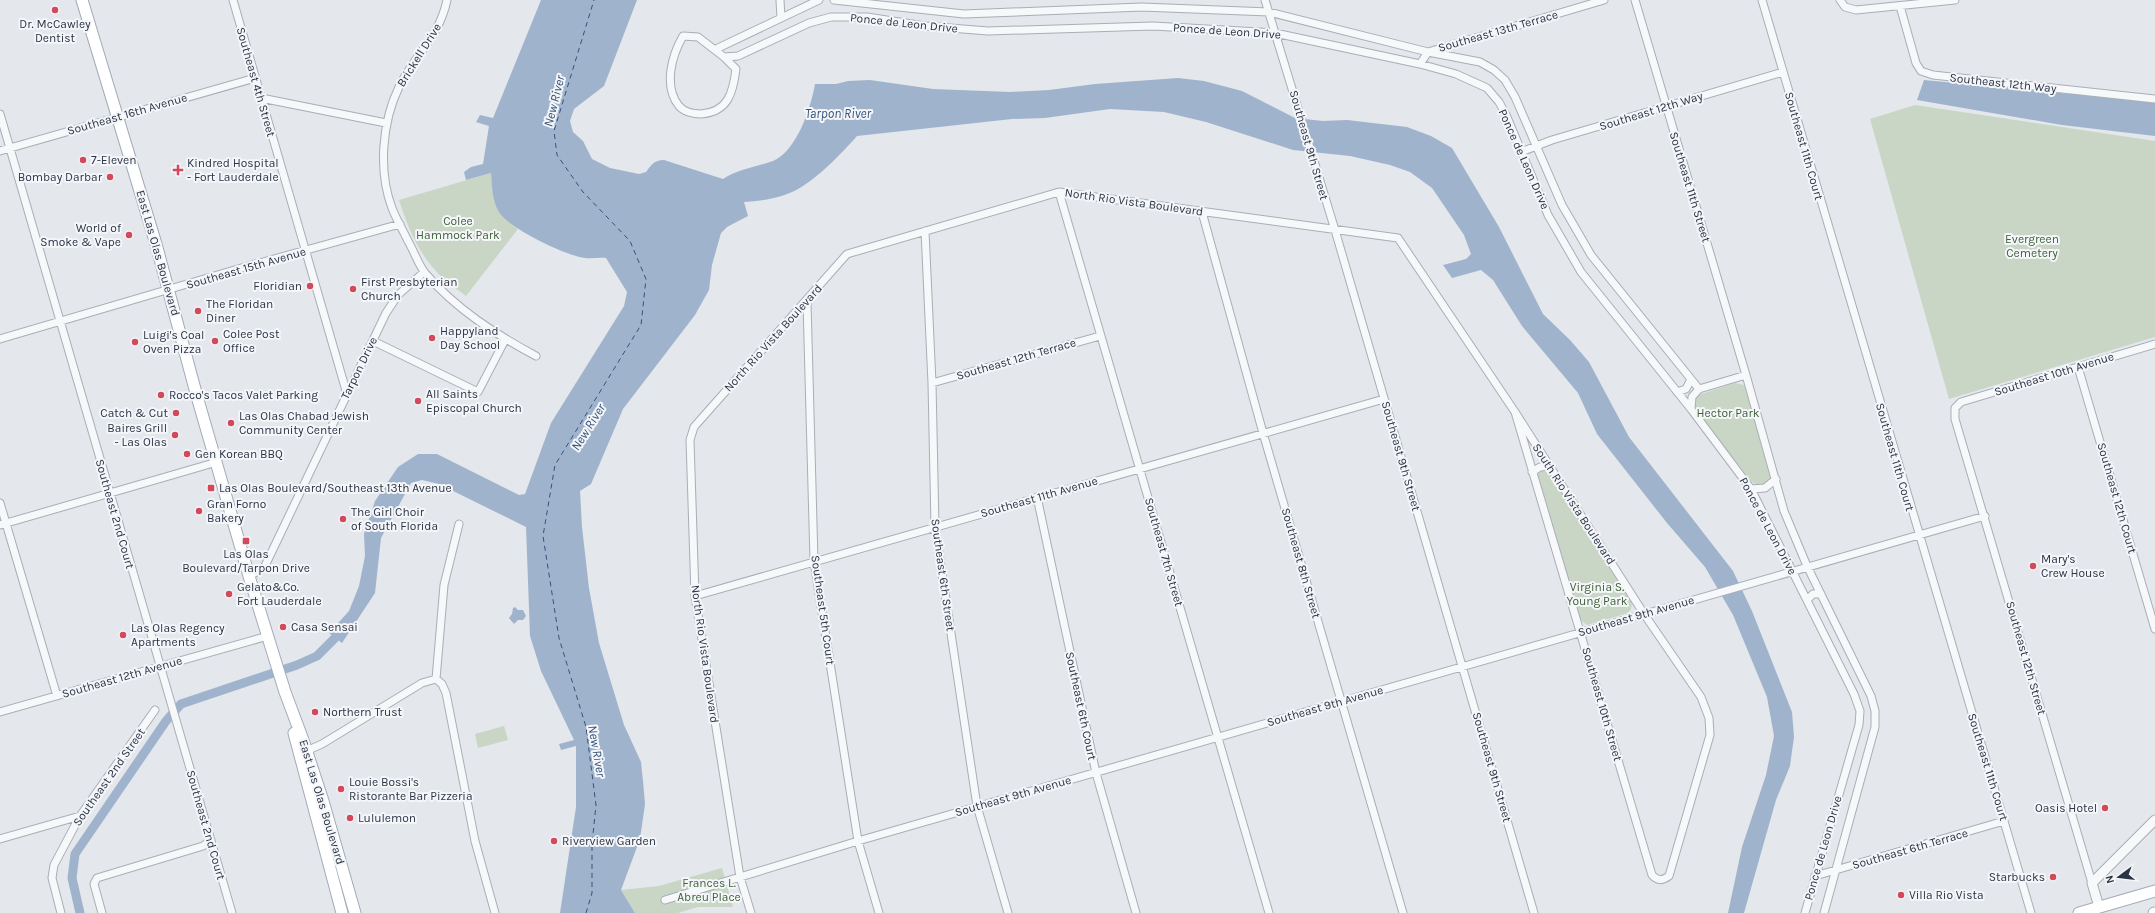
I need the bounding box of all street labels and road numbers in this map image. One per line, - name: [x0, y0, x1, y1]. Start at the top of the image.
- street label: Southeast 13th Terrace: [1437, 7, 1559, 55]
- street label: Ponce de Leon Drive: [849, 10, 959, 36]
- street label: Ponce de Leon Drive: [1173, 20, 1281, 42]
- street label: Brickell Drive: [394, 21, 444, 89]
- street label: Southeast 4th Street: [234, 26, 279, 139]
- street label: Southeast 12th Way: [1949, 70, 2058, 96]
- street label: Southeast 9th Street: [1287, 88, 1332, 202]
- street label: Southeast 12th Way: [1598, 88, 1705, 133]
- street label: Southeast 16th Avenue: [65, 90, 189, 138]
- street label: Southeast 11th Court: [1782, 90, 1826, 202]
- street label: Ponce de Leon Drive: [1496, 107, 1552, 211]
- street label: Southeast 11th Street: [1667, 130, 1714, 244]
- street label: North Rio Vista Boulevard: [1064, 185, 1204, 219]
- street label: East Las Olas Boulevard: [133, 189, 183, 317]
- street label: Southeast 15th Avenue: [184, 244, 308, 292]
- street label: North Rio Vista Boulevard: [721, 281, 825, 395]
- street label: Tarpon Drive: [338, 335, 380, 401]
- street label: Southeast 12th Terrace: [955, 335, 1077, 383]
- street label: Southeast 10th Avenue: [1992, 349, 2116, 399]
- street label: Southeast 9th Street: [1379, 399, 1424, 513]
- street label: Southeast 11th Court: [1873, 401, 1917, 513]
- street label: South Rio Vista Boulevard: [1530, 441, 1618, 567]
- street label: Southeast 12th Court: [2094, 441, 2140, 556]
- street label: Southeast 2nd Court: [93, 458, 137, 571]
- street label: Southeast 11th Avenue: [979, 474, 1099, 520]
- street label: Ponce de Leon Drive: [1736, 475, 1800, 577]
- street label: Southeast 7th Street: [1142, 496, 1186, 608]
- street label: Southeast 8th Street: [1279, 506, 1324, 620]
- street label: Southeast 6th Street: [928, 518, 958, 633]
- street label: Southeast 5th Court: [808, 554, 838, 666]
- street label: North Rio Vista Boulevard: [688, 584, 722, 724]
- street label: Southeast 9th Avenue: [1576, 593, 1696, 639]
- street label: Southeast 12th Street: [2003, 599, 2049, 717]
- street label: Southeast 10th Street: [1579, 645, 1625, 763]
- street label: Southeast 6th Court: [1063, 650, 1099, 762]
- street label: Southeast 12th Avenue: [60, 653, 184, 701]
- street label: Southeast 9th Avenue: [1265, 683, 1385, 729]
- street label: Southeast 9th Street: [1470, 710, 1515, 824]
- street label: Southeast 11th Court: [1965, 711, 2011, 823]
- street label: Southeast 2nd Street: [70, 725, 148, 829]
- street label: East Las Olas Boulevard: [296, 738, 348, 866]
- street label: Southeast 2nd Court: [184, 769, 228, 882]
- street label: Southeast 9th Avenue: [953, 773, 1073, 819]
- street label: Ponce de Leon Drive: [1801, 794, 1845, 902]
- street label: Southeast 6th Terrace: [1851, 826, 1969, 872]

